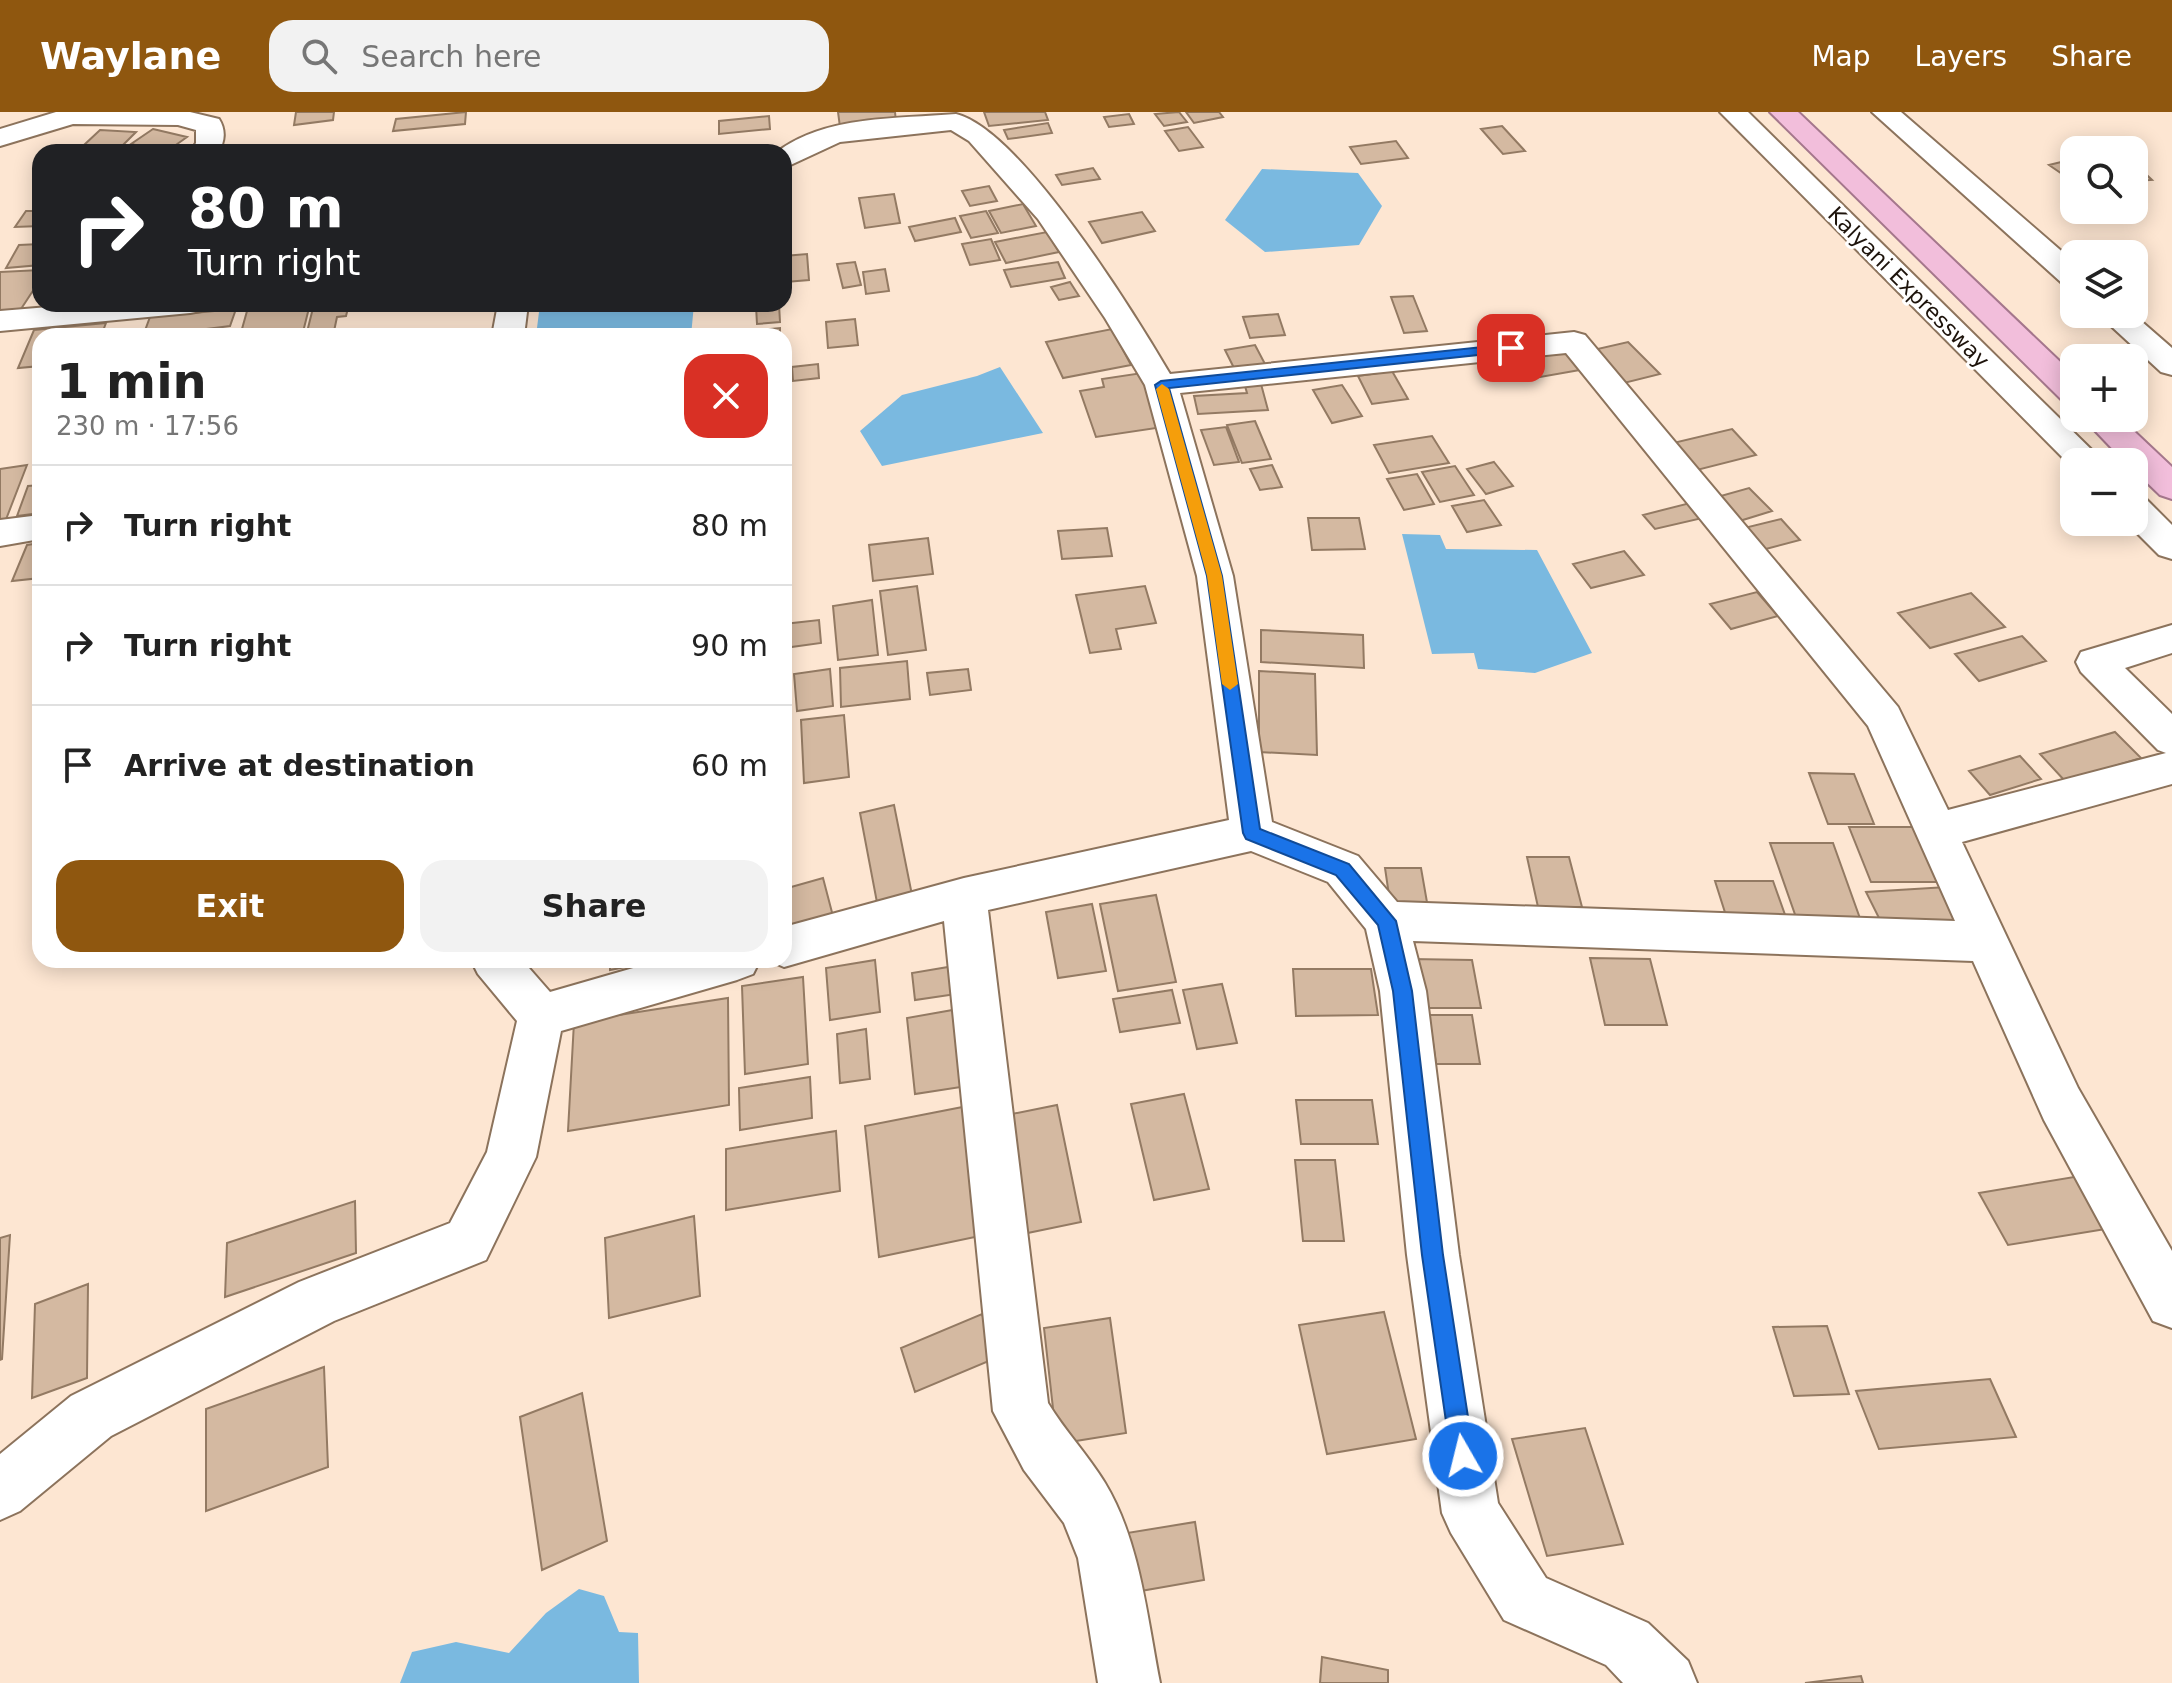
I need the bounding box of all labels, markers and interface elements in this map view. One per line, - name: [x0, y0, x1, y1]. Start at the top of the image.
- search box: [269, 20, 829, 92]
- text: Waylane: [40, 34, 221, 78]
- icon: search: [297, 34, 341, 78]
- text: Search here: [361, 39, 542, 74]
- text: Map: [1811, 40, 1871, 73]
- text: Layers: [1915, 40, 2007, 73]
- text: Share: [2051, 40, 2132, 73]
- map controls: [2060, 136, 2148, 536]
- button: search: [2060, 136, 2148, 224]
- text: 80 m: [188, 175, 344, 240]
- icon: right: [56, 176, 160, 280]
- street label: Kalyani Expressway: [1823, 202, 1994, 373]
- button: layers: [2060, 240, 2148, 328]
- text: Turn right: [188, 242, 360, 283]
- pin: [1477, 314, 1545, 382]
- icon: arrive: [1489, 326, 1533, 370]
- button: +: [2060, 344, 2148, 432]
- text: 1 min: [56, 353, 207, 409]
- button: close: [684, 354, 768, 438]
- text: 230 m · 17:56: [56, 411, 239, 441]
- button: −: [2060, 448, 2148, 536]
- icon: right: [56, 503, 100, 547]
- text: Turn right: [124, 508, 291, 543]
- text: 80 m: [691, 508, 768, 543]
- icon: right: [56, 623, 100, 667]
- text: Turn right: [124, 628, 291, 663]
- text: 90 m: [691, 628, 768, 663]
- icon: arrive: [56, 743, 100, 787]
- text: Arrive at destination: [124, 748, 475, 783]
- text: 60 m: [691, 748, 768, 783]
- button: Exit: [56, 860, 404, 952]
- button: Share: [420, 860, 768, 952]
- position arrow: [1421, 1414, 1505, 1498]

